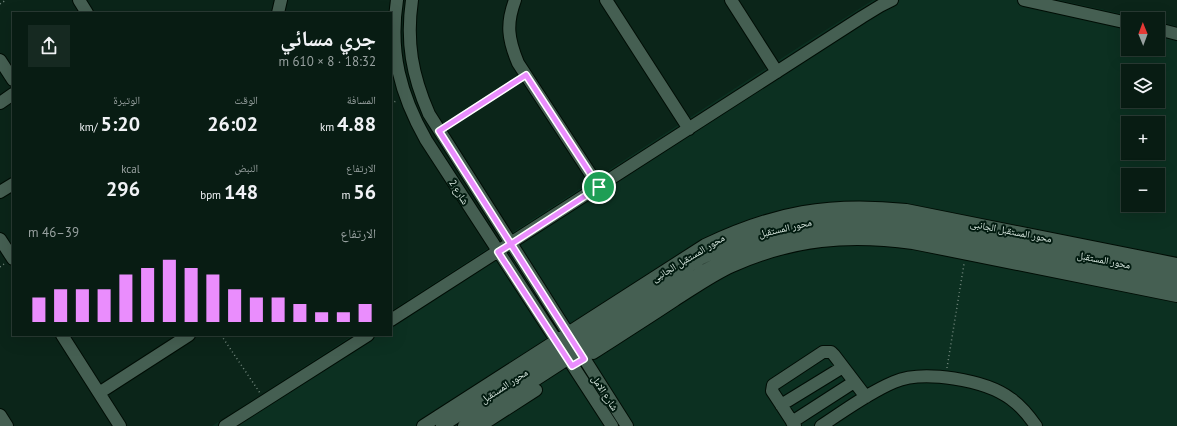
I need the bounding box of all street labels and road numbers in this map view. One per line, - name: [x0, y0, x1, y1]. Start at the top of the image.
- street label: شارع 2: [446, 177, 472, 207]
- street label: محور المستقبل: [757, 215, 813, 240]
- street label: محور المستقبل الجانبى: [969, 217, 1053, 245]
- street label: محور المستقبل الجانبى: [649, 231, 727, 285]
- street label: محور المستقبل: [1076, 248, 1132, 272]
- street label: محور المستقبل: [478, 366, 531, 406]
- street label: شارع الامل: [589, 373, 621, 414]

